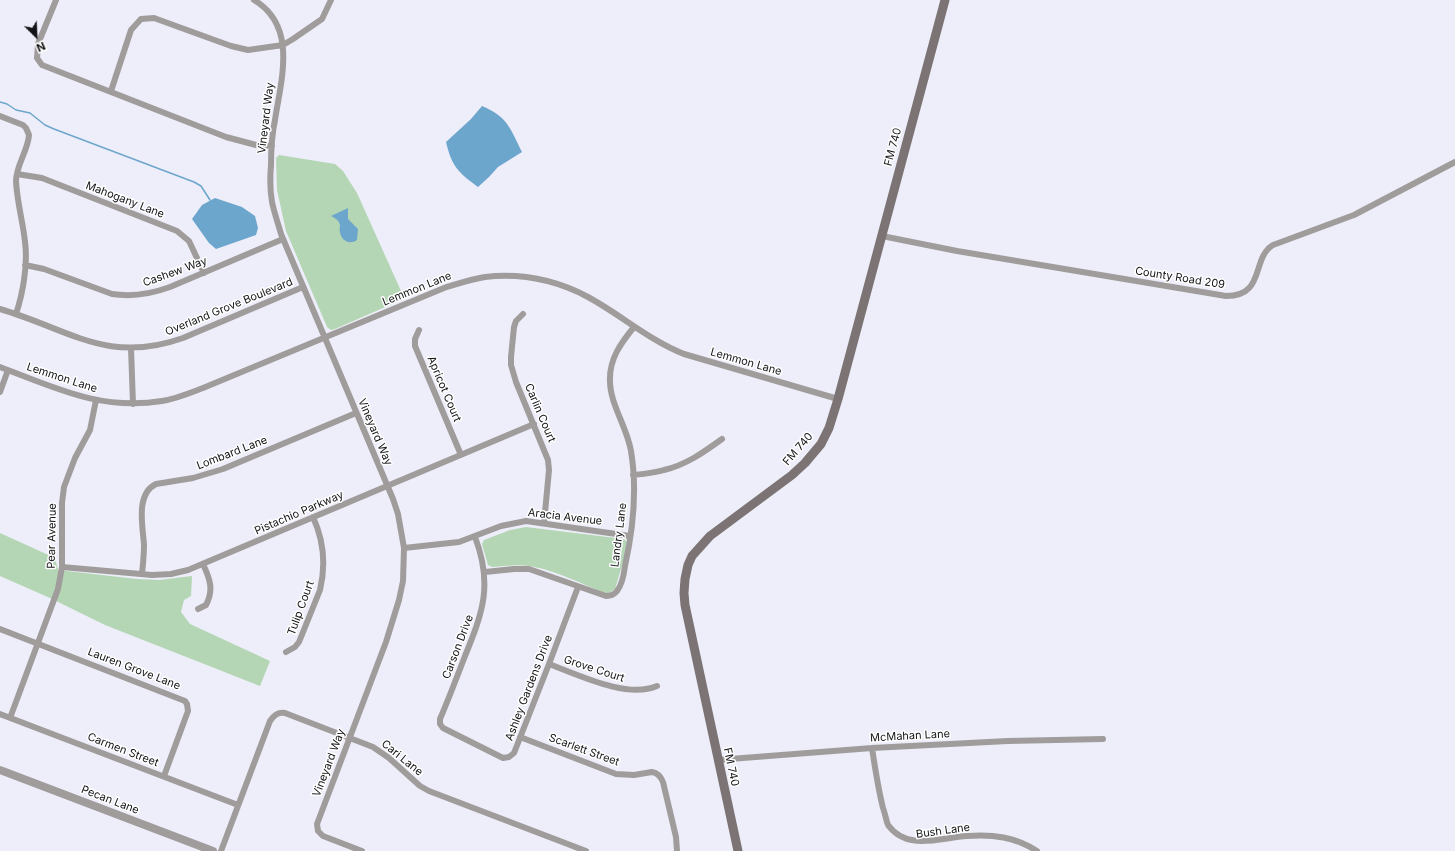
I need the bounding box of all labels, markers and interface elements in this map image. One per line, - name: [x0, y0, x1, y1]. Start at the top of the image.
- north arrow: [16, 16, 56, 56]
- text: N: [34, 39, 48, 55]
- street label: Vineyard Way: [255, 82, 277, 154]
- street label: FM 740: [882, 126, 904, 168]
- street label: Mahogany Lane: [84, 179, 166, 221]
- street label: Cashew Way: [141, 254, 209, 290]
- street label: County Road 209: [1134, 264, 1226, 292]
- street label: Lemmon Lane: [380, 269, 454, 309]
- street label: Overland Grove Boulevard: [163, 275, 295, 339]
- street label: Lemmon Lane: [709, 346, 783, 378]
- street label: Apricot Court: [424, 354, 464, 424]
- street label: Lemmon Lane: [25, 360, 99, 396]
- street label: Carlin Court: [522, 382, 558, 444]
- street label: Vineyard Way: [355, 397, 395, 467]
- street label: FM 740: [780, 430, 816, 468]
- street label: Lombard Lane: [195, 433, 269, 473]
- street label: Pistachio Parkway: [253, 488, 345, 538]
- street label: Landry Lane: [609, 502, 629, 568]
- street label: Pear Avenue: [45, 503, 59, 569]
- street label: Aracia Avenue: [527, 506, 603, 528]
- street label: Tulip Court: [285, 579, 317, 637]
- street label: Carson Drive: [440, 613, 476, 681]
- street label: Ashley Gardens Drive: [503, 633, 555, 743]
- street label: Lauren Grove Lane: [86, 645, 182, 693]
- street label: Grove Court: [562, 653, 626, 685]
- street label: Vineyard Way: [310, 727, 348, 799]
- street label: McMahan Lane: [870, 727, 950, 745]
- street label: Carmen Street: [86, 730, 160, 770]
- street label: Scarlett Street: [547, 731, 621, 769]
- street label: Cari Lane: [379, 737, 425, 779]
- street label: FM 740: [720, 746, 742, 788]
- street label: Pecan Lane: [79, 783, 141, 817]
- street label: Bush Lane: [915, 821, 971, 841]

